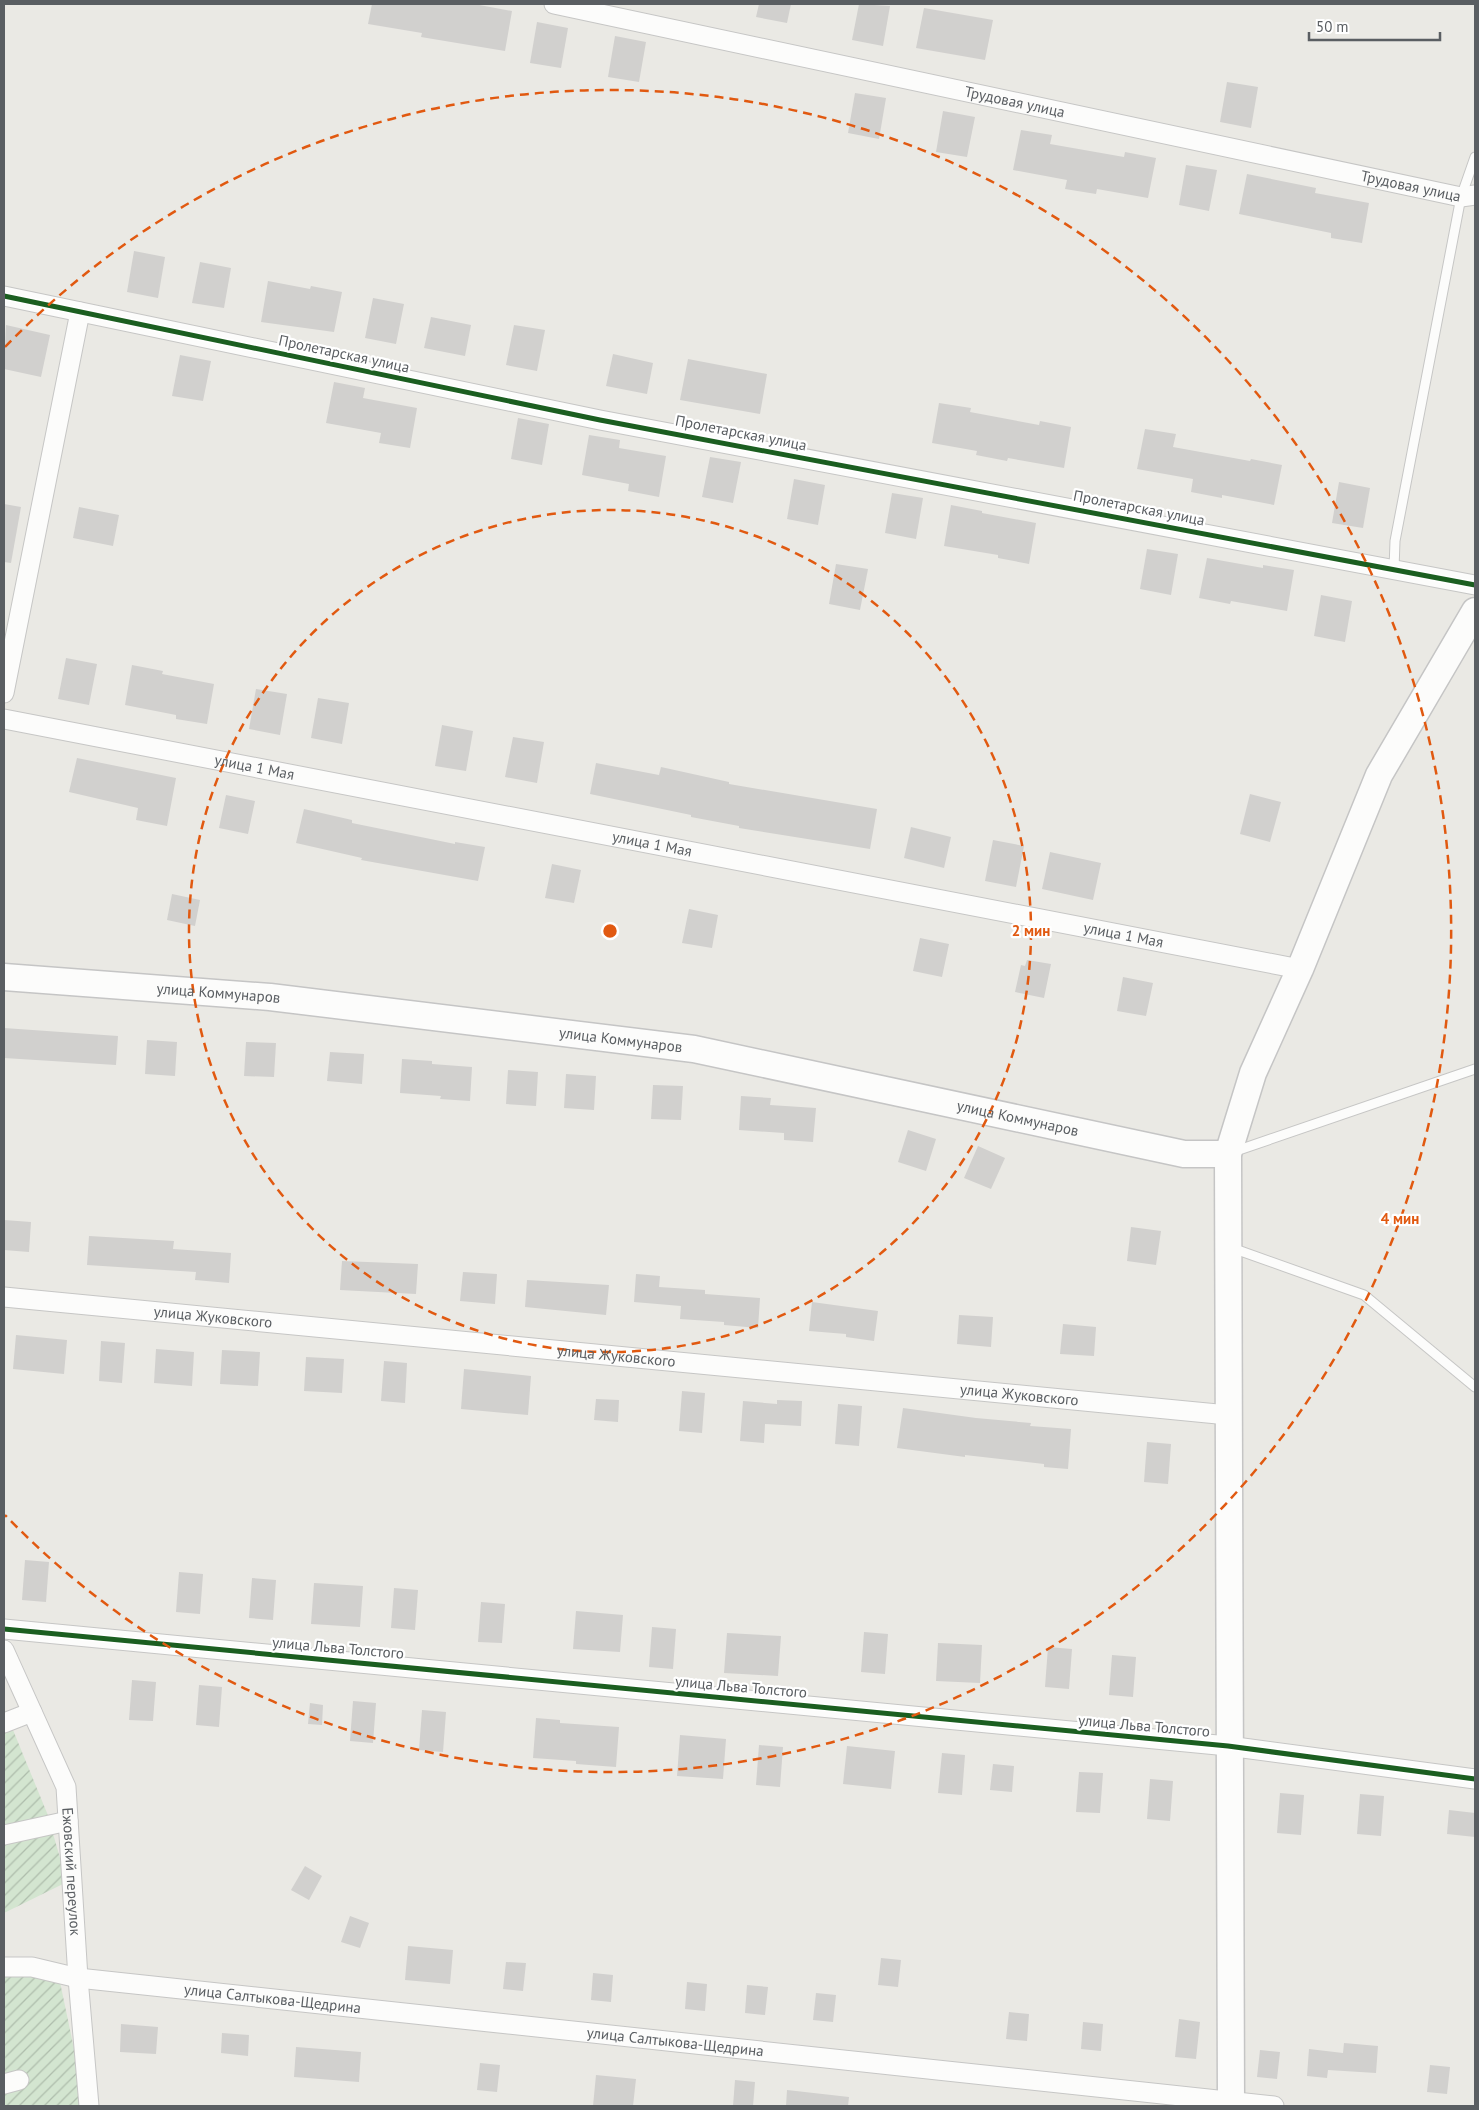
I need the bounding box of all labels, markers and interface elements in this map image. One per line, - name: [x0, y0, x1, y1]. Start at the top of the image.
- scale bar: [1309, 10, 1440, 42]
- text: 50 m: [1316, 17, 1349, 36]
- street label: Трудовая улица: [963, 82, 1067, 121]
- street label: Трудовая улица: [1359, 166, 1463, 206]
- street label: Пролетарская улица: [277, 330, 411, 377]
- street label: Пролетарская улица: [674, 410, 808, 455]
- street label: Пролетарская улица: [1072, 485, 1206, 530]
- street label: улица 1 Мая: [213, 750, 296, 784]
- street label: улица 1 Мая: [611, 827, 694, 861]
- street label: улица 1 Мая: [1082, 917, 1165, 951]
- text: 2 мин: [1012, 921, 1050, 940]
- centre of rings: [601, 922, 619, 940]
- street label: улица Коммунаров: [156, 978, 281, 1007]
- street label: улица Коммунаров: [558, 1023, 683, 1056]
- street label: улица Коммунаров: [955, 1096, 1080, 1140]
- text: 4 мин: [1381, 1209, 1419, 1228]
- street label: улица Жуковского: [153, 1301, 273, 1332]
- street label: улица Жуковского: [556, 1340, 676, 1371]
- street label: улица Жуковского: [959, 1379, 1080, 1410]
- street label: улица Льва Толстого: [271, 1632, 405, 1663]
- street label: улица Льва Толстого: [674, 1671, 808, 1702]
- street label: улица Льва Толстого: [1077, 1710, 1211, 1741]
- street label: Ежовский переулок: [58, 1807, 85, 1937]
- street label: улица Салтыкова-Щедрина: [183, 1979, 362, 2017]
- street label: улица Салтыкова-Щедрина: [586, 2023, 765, 2060]

